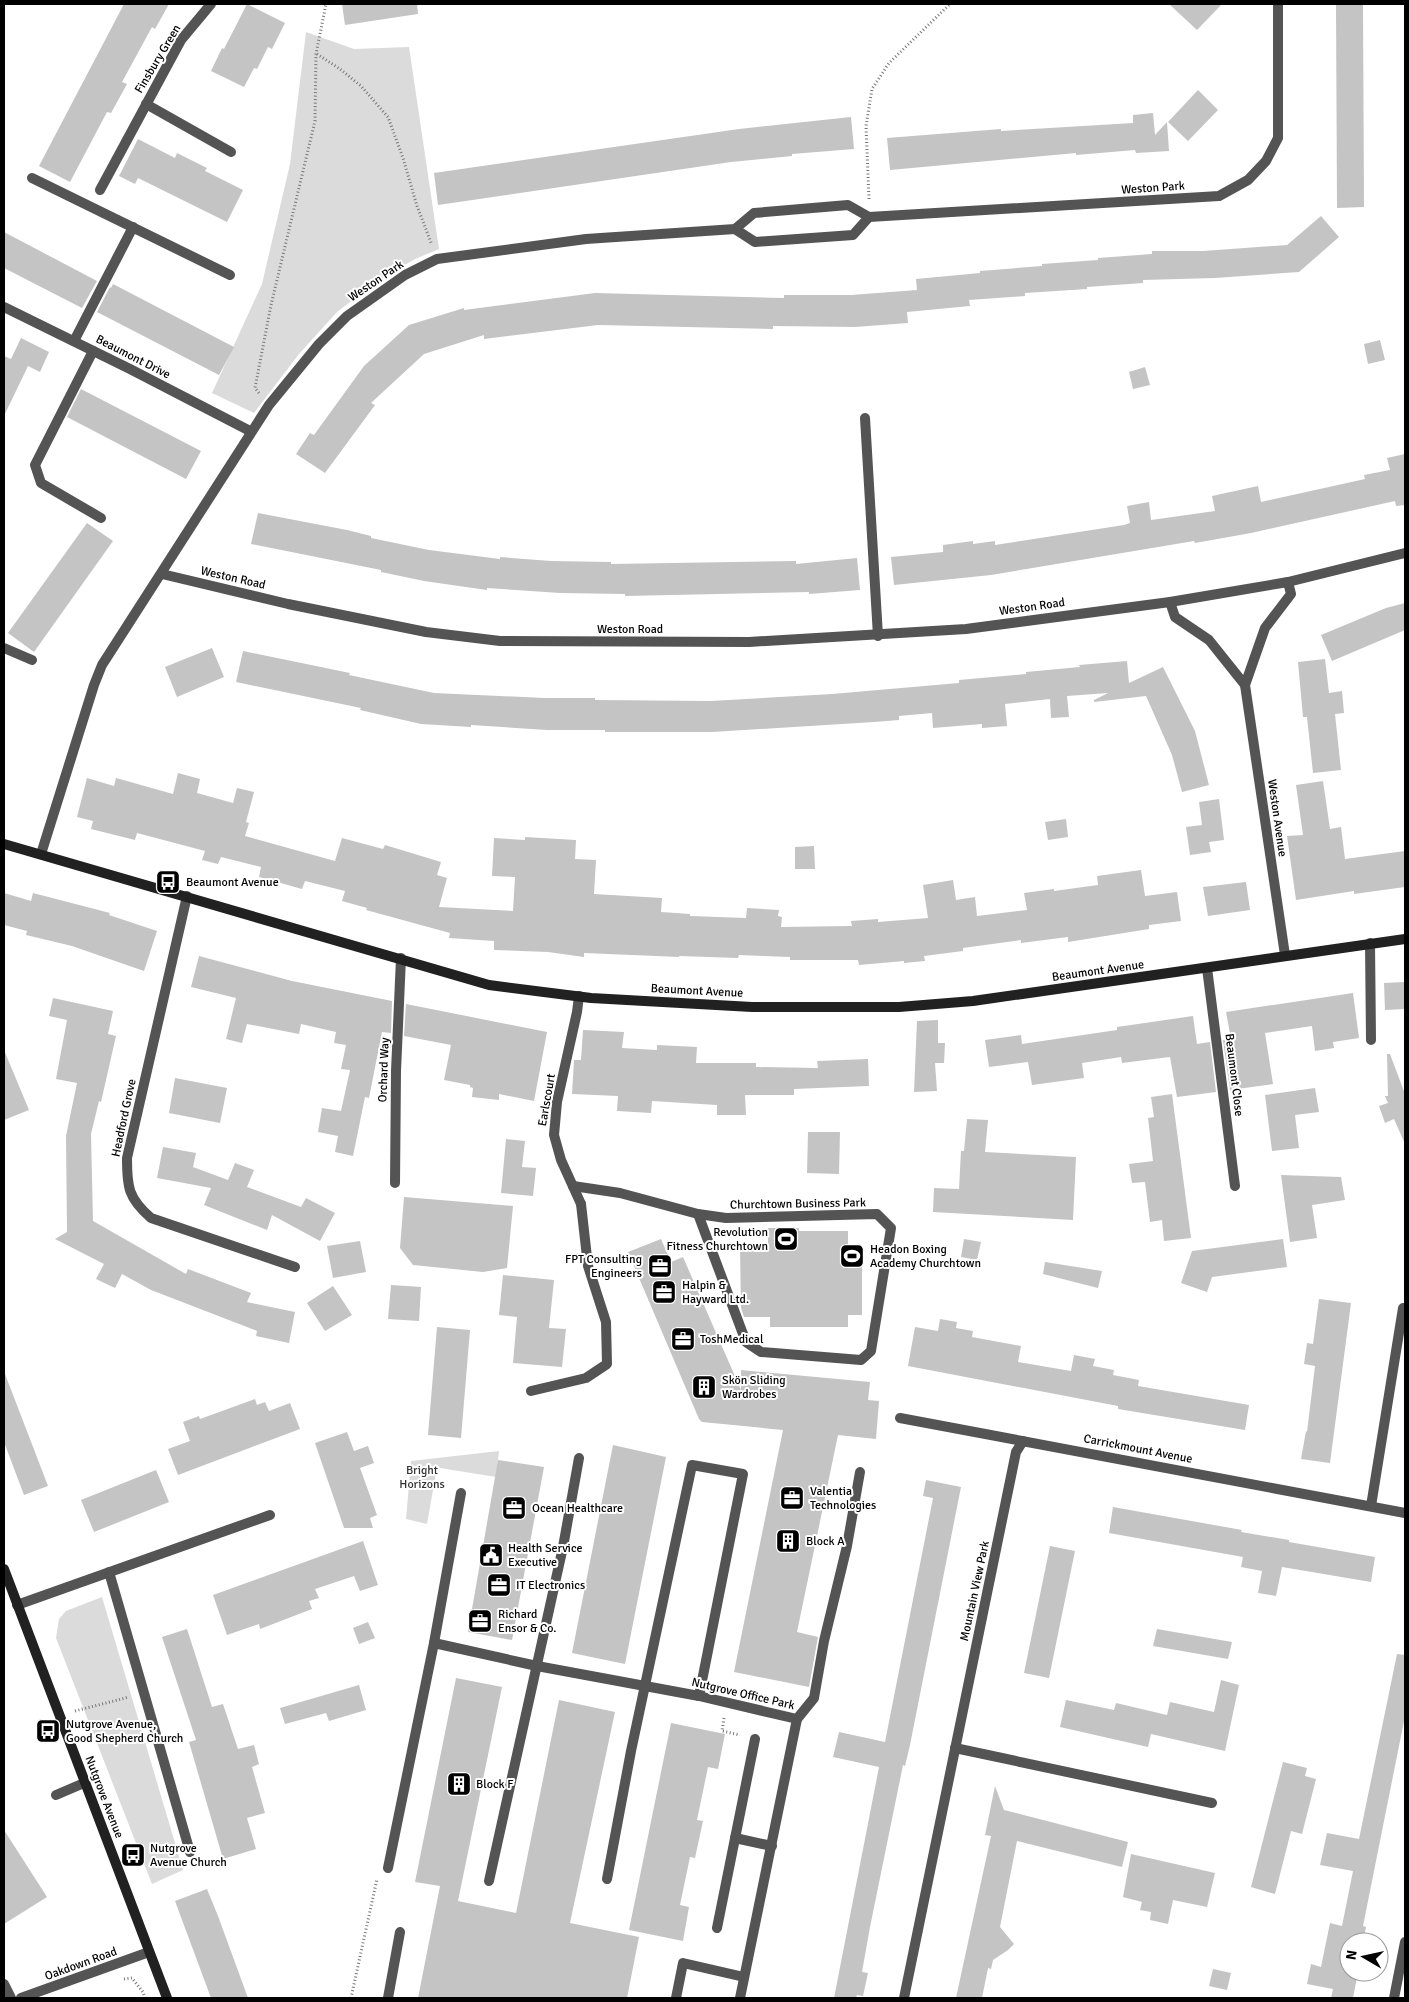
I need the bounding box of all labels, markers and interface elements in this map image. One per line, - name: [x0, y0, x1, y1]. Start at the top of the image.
- street label: Finsbury Green: [132, 22, 184, 96]
- street label: Weston Park: [1121, 178, 1185, 198]
- street label: Weston Park: [345, 257, 407, 305]
- street label: Beaumont Drive: [93, 332, 173, 382]
- street label: Weston Road: [199, 563, 267, 593]
- street label: Weston Road: [998, 595, 1066, 619]
- street label: Weston Road: [597, 622, 663, 637]
- street label: Weston Avenue: [1264, 778, 1290, 858]
- bus stop icon: Beaumont Avenue: [155, 869, 181, 895]
- place label: Beaumont Avenue: [186, 875, 279, 890]
- street label: Beaumont Avenue: [1051, 957, 1145, 985]
- street label: Beaumont Avenue: [650, 981, 744, 1001]
- street label: Beaumont Close: [1221, 1033, 1247, 1117]
- street label: Orchard Way: [375, 1037, 393, 1103]
- street label: Earlscourt: [535, 1072, 559, 1128]
- street label: Headford Grove: [108, 1078, 140, 1158]
- street label: Churchtown Business Park: [730, 1195, 866, 1213]
- place label: Revolution Fitness Churchtown: [667, 1225, 768, 1254]
- sports icon: Revolution Fitness Churchtown: [773, 1226, 799, 1252]
- place label: Headon Boxing Academy Churchtown: [870, 1242, 981, 1271]
- sports icon: Headon Boxing Academy Churchtown: [839, 1243, 865, 1269]
- place label: FPT Consulting Engineers: [565, 1252, 642, 1281]
- office icon: FPT Consulting Engineers: [647, 1253, 673, 1279]
- place label: Halpin & Hayward Ltd.: [682, 1278, 749, 1307]
- office icon: Halpin & Hayward Ltd.: [651, 1279, 677, 1305]
- office icon: ToshMedical: [670, 1326, 696, 1352]
- place label: ToshMedical: [700, 1332, 764, 1347]
- place label: Skön Sliding Wardrobes: [722, 1373, 786, 1402]
- building icon: Skön Sliding Wardrobes: [691, 1374, 717, 1400]
- street label: Carrickmount Avenue: [1082, 1431, 1194, 1467]
- park label: Bright Horizons: [399, 1463, 445, 1492]
- place label: Valentia Technologies: [810, 1484, 876, 1513]
- office icon: Valentia Technologies: [779, 1485, 805, 1511]
- office icon: Ocean Healthcare: [501, 1495, 527, 1521]
- place label: Ocean Healthcare: [532, 1501, 623, 1516]
- building icon: Block A: [775, 1528, 801, 1554]
- place label: Block A: [806, 1534, 845, 1549]
- street label: Mountain View Park: [957, 1539, 993, 1643]
- place label: Health Service Executive: [508, 1541, 582, 1570]
- public building icon: Health Service Executive: [478, 1542, 504, 1568]
- office icon: IT Electronics: [486, 1572, 512, 1598]
- place label: IT Electronics: [516, 1578, 585, 1593]
- place label: Richard Ensor & Co.: [498, 1607, 556, 1636]
- office icon: Richard Ensor & Co.: [467, 1608, 493, 1634]
- street label: Nutgrove Office Park: [690, 1675, 796, 1713]
- place label: Nutgrove Avenue, Good Shepherd Church: [66, 1717, 183, 1746]
- bus stop icon: Nutgrove Avenue, Good Shepherd Church: [35, 1718, 61, 1744]
- street label: Nutgrove Avenue: [81, 1754, 127, 1840]
- building icon: Block F: [446, 1771, 472, 1797]
- place label: Block F: [476, 1777, 513, 1792]
- place label: Nutgrove Avenue Church: [150, 1841, 227, 1870]
- bus stop icon: Nutgrove Avenue Church: [120, 1842, 146, 1868]
- north arrow: [1339, 1932, 1389, 1982]
- street label: Oakdown Road: [43, 1944, 119, 1984]
- text: N: [1342, 1949, 1361, 1961]

